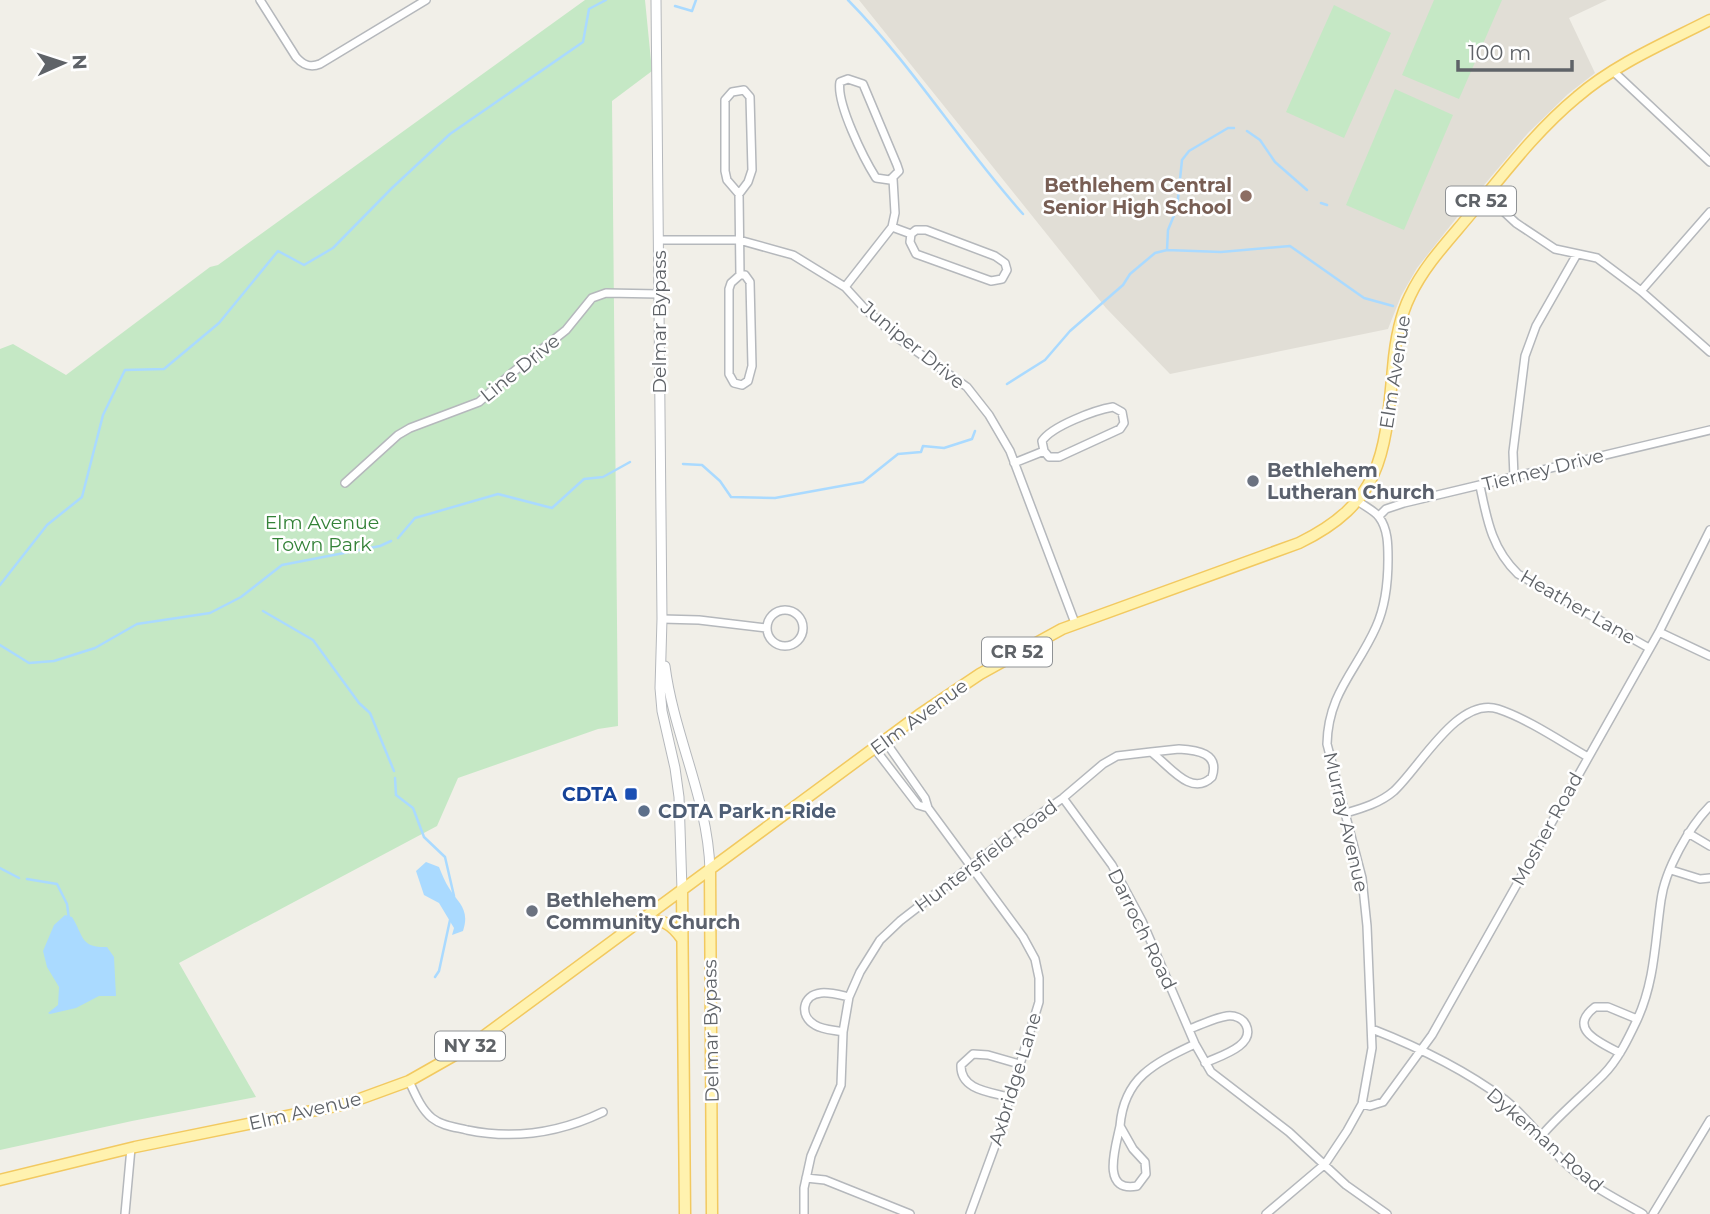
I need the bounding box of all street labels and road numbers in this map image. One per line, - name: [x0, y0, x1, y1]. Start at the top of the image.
- road number: CR 52: [1446, 186, 1516, 216]
- street label: Delmar Bypass: [648, 250, 671, 394]
- street label: Juniper Drive: [856, 295, 970, 394]
- street label: Elm Avenue: [1375, 314, 1415, 430]
- street label: Line Drive: [476, 329, 564, 407]
- street label: Tierney Drive: [1480, 444, 1606, 496]
- street label: Heather Lane: [1516, 565, 1640, 649]
- road number: CR 52: [982, 638, 1052, 666]
- street label: Elm Avenue: [866, 674, 972, 760]
- street label: Murray Avenue: [1319, 750, 1373, 894]
- street label: Mosher Road: [1506, 768, 1588, 890]
- street label: Huntersfield Road: [910, 795, 1062, 917]
- street label: Darroch Road: [1103, 865, 1181, 993]
- street label: Delmar Bypass: [698, 959, 724, 1103]
- street label: Axbridge Lane: [984, 1010, 1046, 1148]
- road number: NY 32: [435, 1031, 505, 1060]
- street label: Dykeman Road: [1482, 1083, 1608, 1197]
- street label: Elm Avenue: [247, 1087, 363, 1135]

